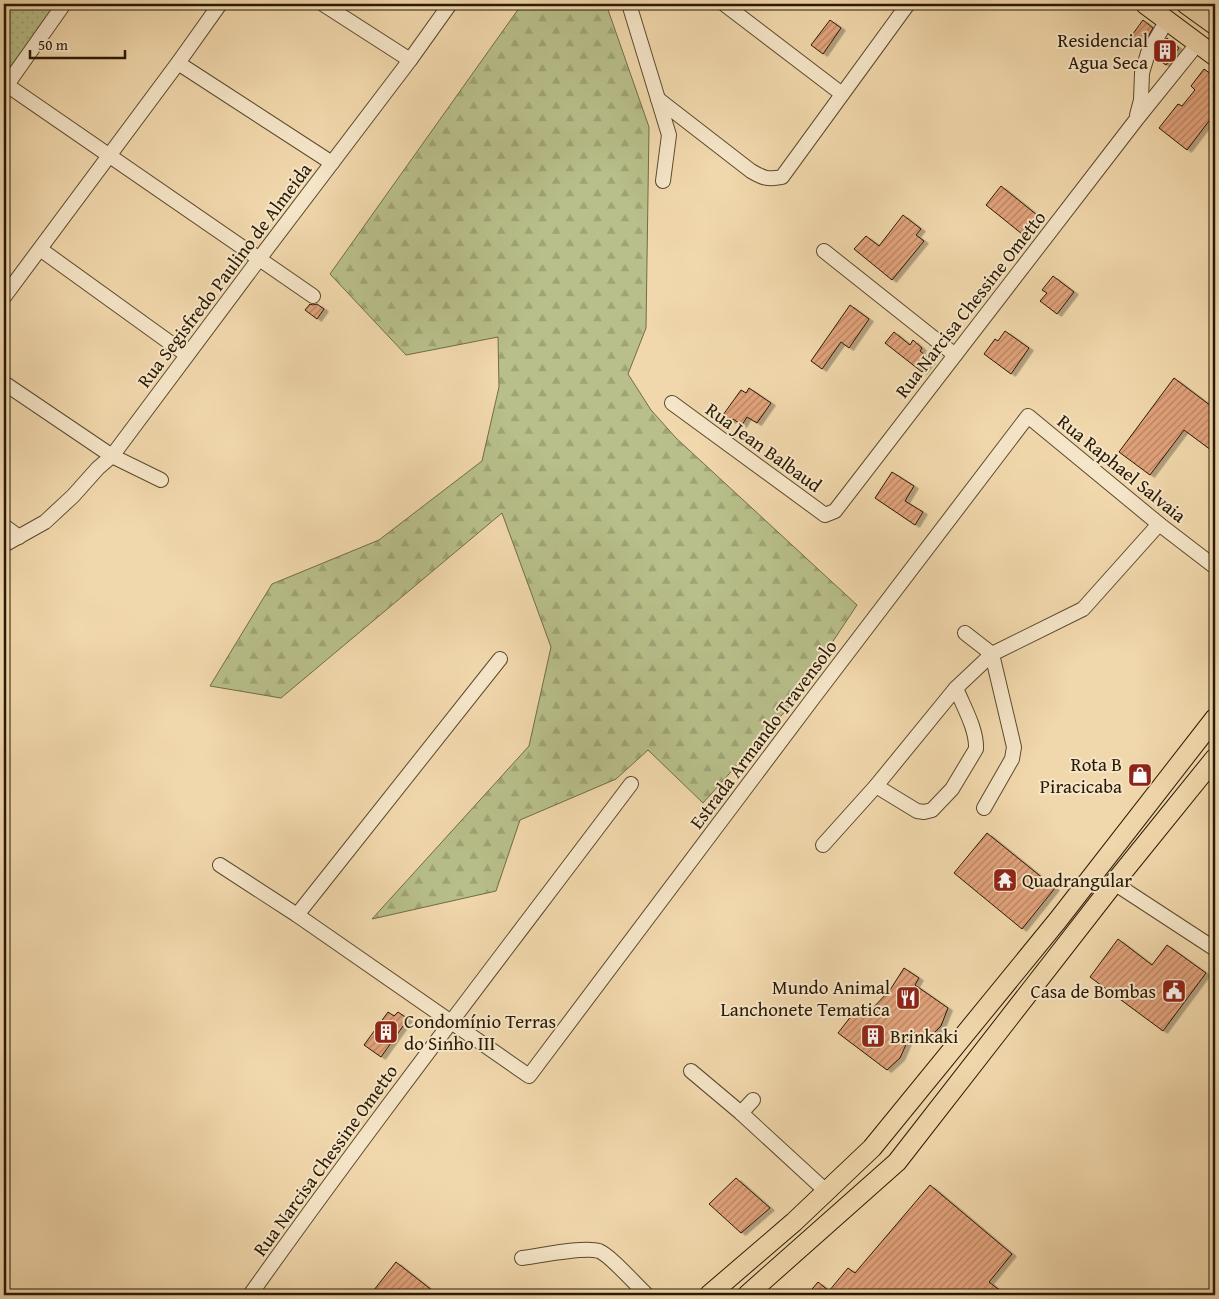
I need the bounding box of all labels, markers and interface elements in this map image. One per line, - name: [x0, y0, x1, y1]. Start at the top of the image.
- place label: Residencial Agua Seca: [1057, 26, 1148, 76]
- scale bar: [30, 28, 125, 60]
- text: 50 m: [38, 34, 69, 55]
- building icon: Residencial Agua Seca: [1152, 38, 1178, 64]
- street label: Rua Segisfredo Paulino de Almeida: [130, 157, 318, 393]
- street label: Rua Narcisa Chessine Ometto: [888, 204, 1052, 404]
- street label: Rua Jean Balbaud: [700, 395, 829, 499]
- street label: Rua Raphael Salvaia: [1052, 407, 1192, 529]
- street label: Estrada Armando Travensolo: [683, 634, 843, 834]
- place label: Rota B Piracicaba: [1040, 750, 1122, 800]
- shop icon: Rota B Piracicaba: [1127, 762, 1153, 788]
- place label: Quadrangular: [1022, 866, 1132, 894]
- temple icon: Quadrangular: [992, 867, 1018, 893]
- place label: Mundo Animal Lanchonete Tematica: [720, 973, 890, 1023]
- place label: Casa de Bombas: [1030, 977, 1156, 1005]
- public building icon: Casa de Bombas: [1161, 978, 1187, 1004]
- restaurant icon: Mundo Animal Lanchonete Tematica: [895, 985, 921, 1011]
- place label: Condomínio Terras do Sinho III: [404, 1007, 556, 1057]
- building icon: Condomínio Terras do Sinho III: [373, 1019, 399, 1045]
- place label: Brinkaki: [890, 1022, 958, 1050]
- building icon: Brinkaki: [860, 1023, 886, 1049]
- street label: Rua Narcisa Chessine Ometto: [246, 1058, 404, 1262]

